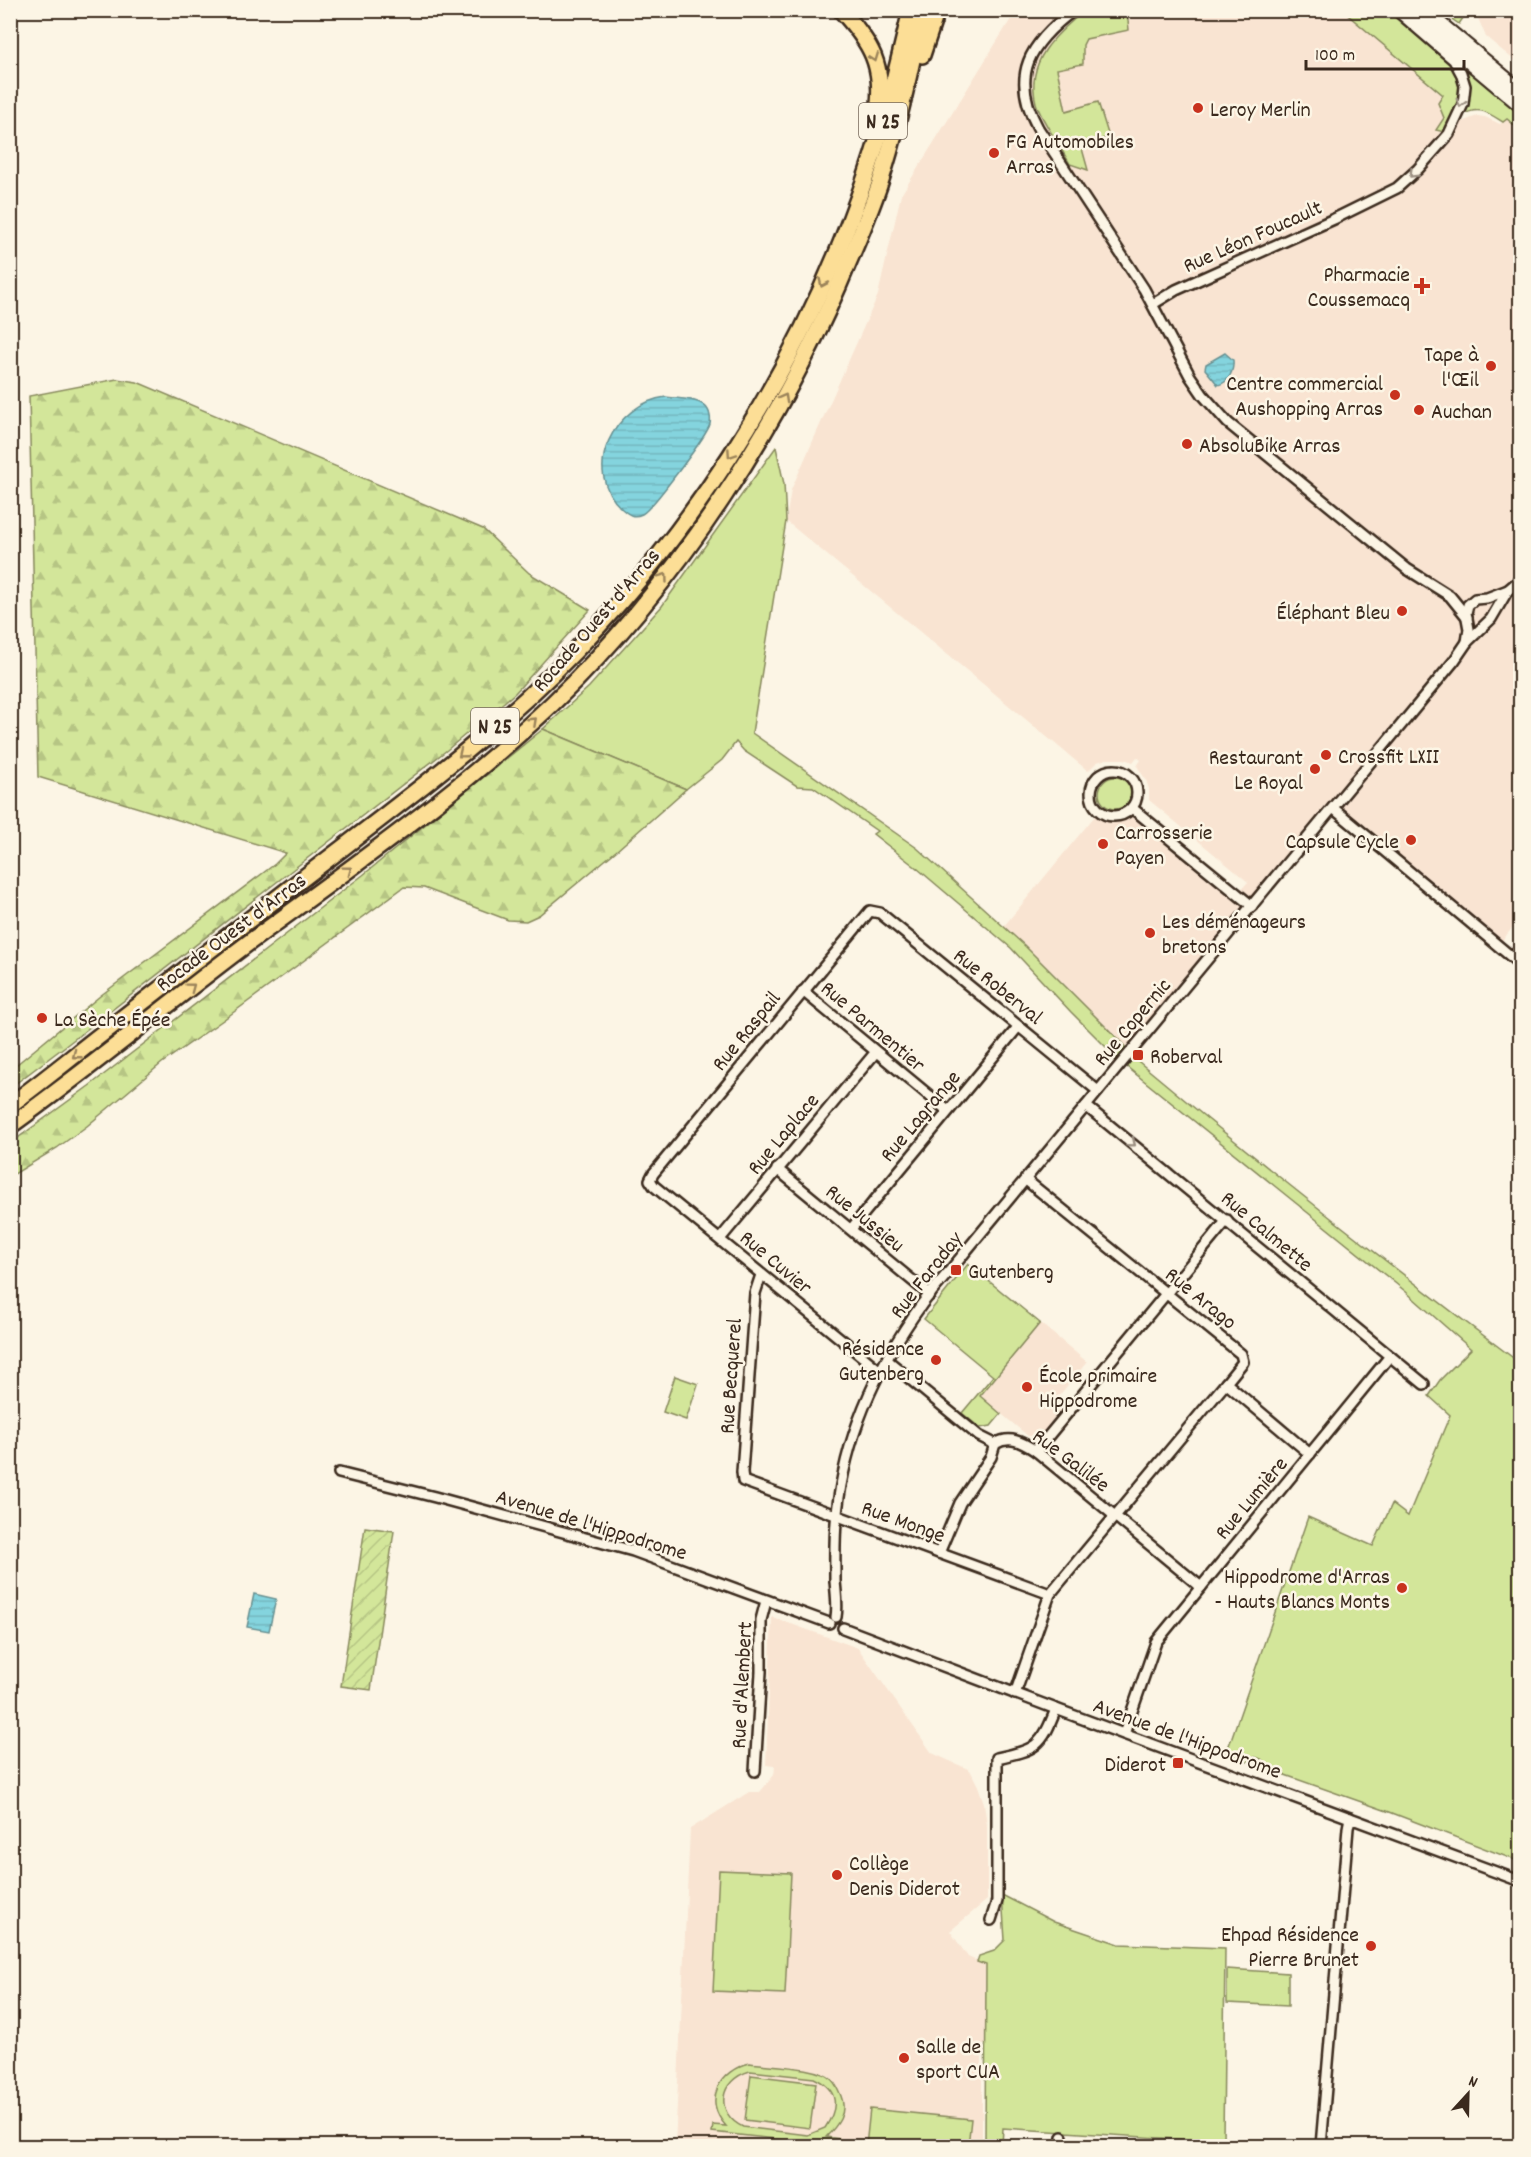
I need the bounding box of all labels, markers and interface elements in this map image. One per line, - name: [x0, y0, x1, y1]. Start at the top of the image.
- scale bar: [1306, 33, 1464, 71]
- text: 100 m: [1315, 44, 1355, 69]
- one-way arrow: [867, 51, 879, 62]
- place label: Leroy Merlin: [1210, 96, 1311, 127]
- one-way arrow: [1456, 98, 1469, 108]
- marker: Leroy Merlin: [1191, 101, 1205, 115]
- road number: N 25: [859, 103, 907, 139]
- place label: FG Automobiles Arras: [1006, 128, 1134, 184]
- marker: FG Automobiles Arras: [987, 146, 1001, 160]
- one-way arrow: [1409, 167, 1420, 178]
- street label: Rue Léon Foucault: [1179, 194, 1328, 283]
- place label: Pharmacie Coussemacq: [1308, 261, 1410, 317]
- one-way arrow: [818, 276, 830, 287]
- marker: Pharmacie Coussemacq: [1415, 279, 1429, 293]
- place label: Tape à l'Œil: [1424, 341, 1479, 397]
- marker: Tape à l'Œil: [1484, 359, 1498, 373]
- place label: Centre commercial Aushopping Arras: [1226, 370, 1383, 426]
- marker: Centre commercial Aushopping Arras: [1388, 388, 1402, 402]
- one-way arrow: [777, 394, 788, 404]
- place label: Auchan: [1431, 398, 1492, 429]
- marker: Auchan: [1412, 403, 1426, 417]
- place label: AbsoluBike Arras: [1199, 432, 1340, 463]
- marker: AbsoluBike Arras: [1180, 437, 1194, 451]
- one-way arrow: [727, 448, 738, 459]
- street label: Rocade Ouest d'Arras: [526, 543, 669, 700]
- one-way arrow: [657, 573, 668, 584]
- place label: Éléphant Bleu: [1277, 599, 1390, 630]
- marker: Éléphant Bleu: [1395, 604, 1409, 618]
- road number: N 25: [471, 708, 519, 744]
- one-way arrow: [525, 718, 536, 729]
- place label: Crossfit LXII: [1338, 743, 1439, 774]
- place label: Restaurant Le Royal: [1209, 744, 1303, 800]
- one-way arrow: [457, 747, 468, 758]
- marker: Crossfit LXII: [1319, 748, 1333, 762]
- marker: Restaurant Le Royal: [1308, 762, 1322, 776]
- place label: Carrosserie Payen: [1115, 819, 1212, 875]
- place label: Capsule Cycle: [1285, 828, 1399, 859]
- marker: Capsule Cycle: [1404, 833, 1418, 847]
- marker: Carrosserie Payen: [1096, 837, 1110, 851]
- one-way arrow: [342, 866, 353, 877]
- street label: Rocade Ouest d'Arras: [150, 867, 314, 1001]
- place label: Les déménageurs bretons: [1162, 908, 1306, 964]
- marker: Les déménageurs bretons: [1143, 926, 1157, 940]
- street label: Rue Roberval: [945, 942, 1048, 1034]
- street label: Rue Copernic: [1088, 972, 1180, 1074]
- street label: Rue Parmentier: [813, 975, 932, 1081]
- one-way arrow: [185, 984, 196, 995]
- street label: Rue Raspail: [706, 986, 790, 1079]
- place label: La Sèche Épée: [54, 1006, 170, 1037]
- marker: La Sèche Épée: [35, 1011, 49, 1025]
- place label: Roberval: [1150, 1043, 1223, 1074]
- one-way arrow: [72, 1047, 83, 1058]
- marker: Roberval: [1131, 1048, 1145, 1062]
- street label: Rue Lagrange: [874, 1064, 969, 1170]
- street label: Rue Laplace: [741, 1088, 828, 1183]
- one-way arrow: [1125, 1135, 1136, 1146]
- street label: Rue Jussieu: [817, 1178, 910, 1261]
- street label: Rue Calmette: [1213, 1185, 1319, 1281]
- street label: Rue Cuvier: [732, 1224, 818, 1304]
- street label: Rue Faraday: [884, 1225, 972, 1326]
- place label: Gutenberg: [968, 1258, 1054, 1289]
- street label: Rue Arago: [1157, 1261, 1243, 1338]
- marker: Gutenberg: [949, 1263, 963, 1277]
- street label: Rue Becquerel: [713, 1317, 752, 1435]
- place label: Résidence Gutenberg: [838, 1335, 924, 1391]
- marker: Résidence Gutenberg: [929, 1353, 943, 1367]
- place label: École primaire Hippodrome: [1039, 1362, 1157, 1418]
- marker: École primaire Hippodrome: [1020, 1380, 1034, 1394]
- street label: Rue Galilée: [1025, 1422, 1115, 1501]
- street label: Rue Lumière: [1209, 1451, 1297, 1547]
- street label: Avenue de l'Hippodrome: [492, 1483, 690, 1570]
- street label: Rue Monge: [857, 1494, 949, 1553]
- place label: Hippodrome d'Arras - Hauts Blancs Monts: [1214, 1563, 1390, 1619]
- marker: Hippodrome d'Arras - Hauts Blancs Monts: [1395, 1581, 1409, 1595]
- street label: Rue d'Alembert: [725, 1621, 762, 1749]
- street label: Avenue de l'Hippodrome: [1088, 1692, 1285, 1789]
- place label: Diderot: [1105, 1751, 1166, 1782]
- marker: Diderot: [1171, 1756, 1185, 1770]
- place label: Collège Denis Diderot: [849, 1850, 960, 1906]
- marker: Collège Denis Diderot: [830, 1868, 844, 1882]
- place label: Ehpad Résidence Pierre Brunet: [1221, 1921, 1359, 1977]
- marker: Ehpad Résidence Pierre Brunet: [1364, 1939, 1378, 1953]
- place label: Salle de sport CUA: [916, 2033, 1000, 2089]
- marker: Salle de sport CUA: [897, 2051, 911, 2065]
- north arrow: [1438, 2064, 1498, 2124]
- text: N: [1465, 2070, 1481, 2095]

